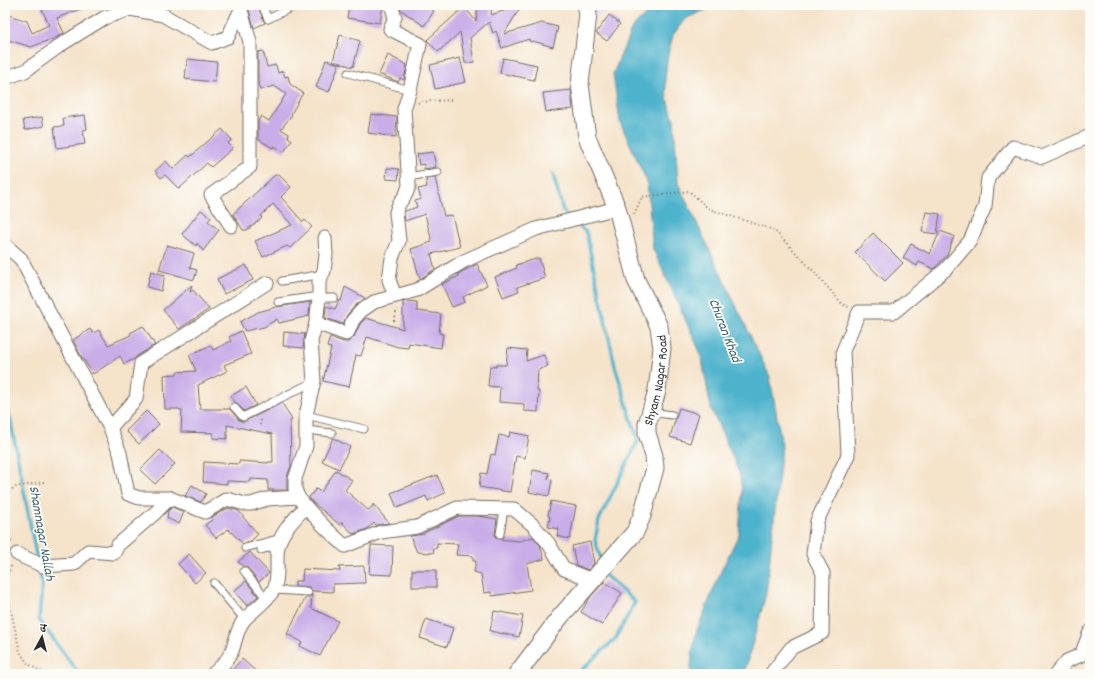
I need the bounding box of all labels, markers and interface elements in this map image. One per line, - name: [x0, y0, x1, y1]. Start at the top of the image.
- water label: Churan Khad: [703, 296, 746, 368]
- street label: Shyam Nagar Road: [640, 333, 674, 428]
- water label: Shamnagar Nallah: [23, 484, 59, 583]
- north arrow: [22, 617, 62, 657]
- text: उ: [38, 621, 48, 637]

